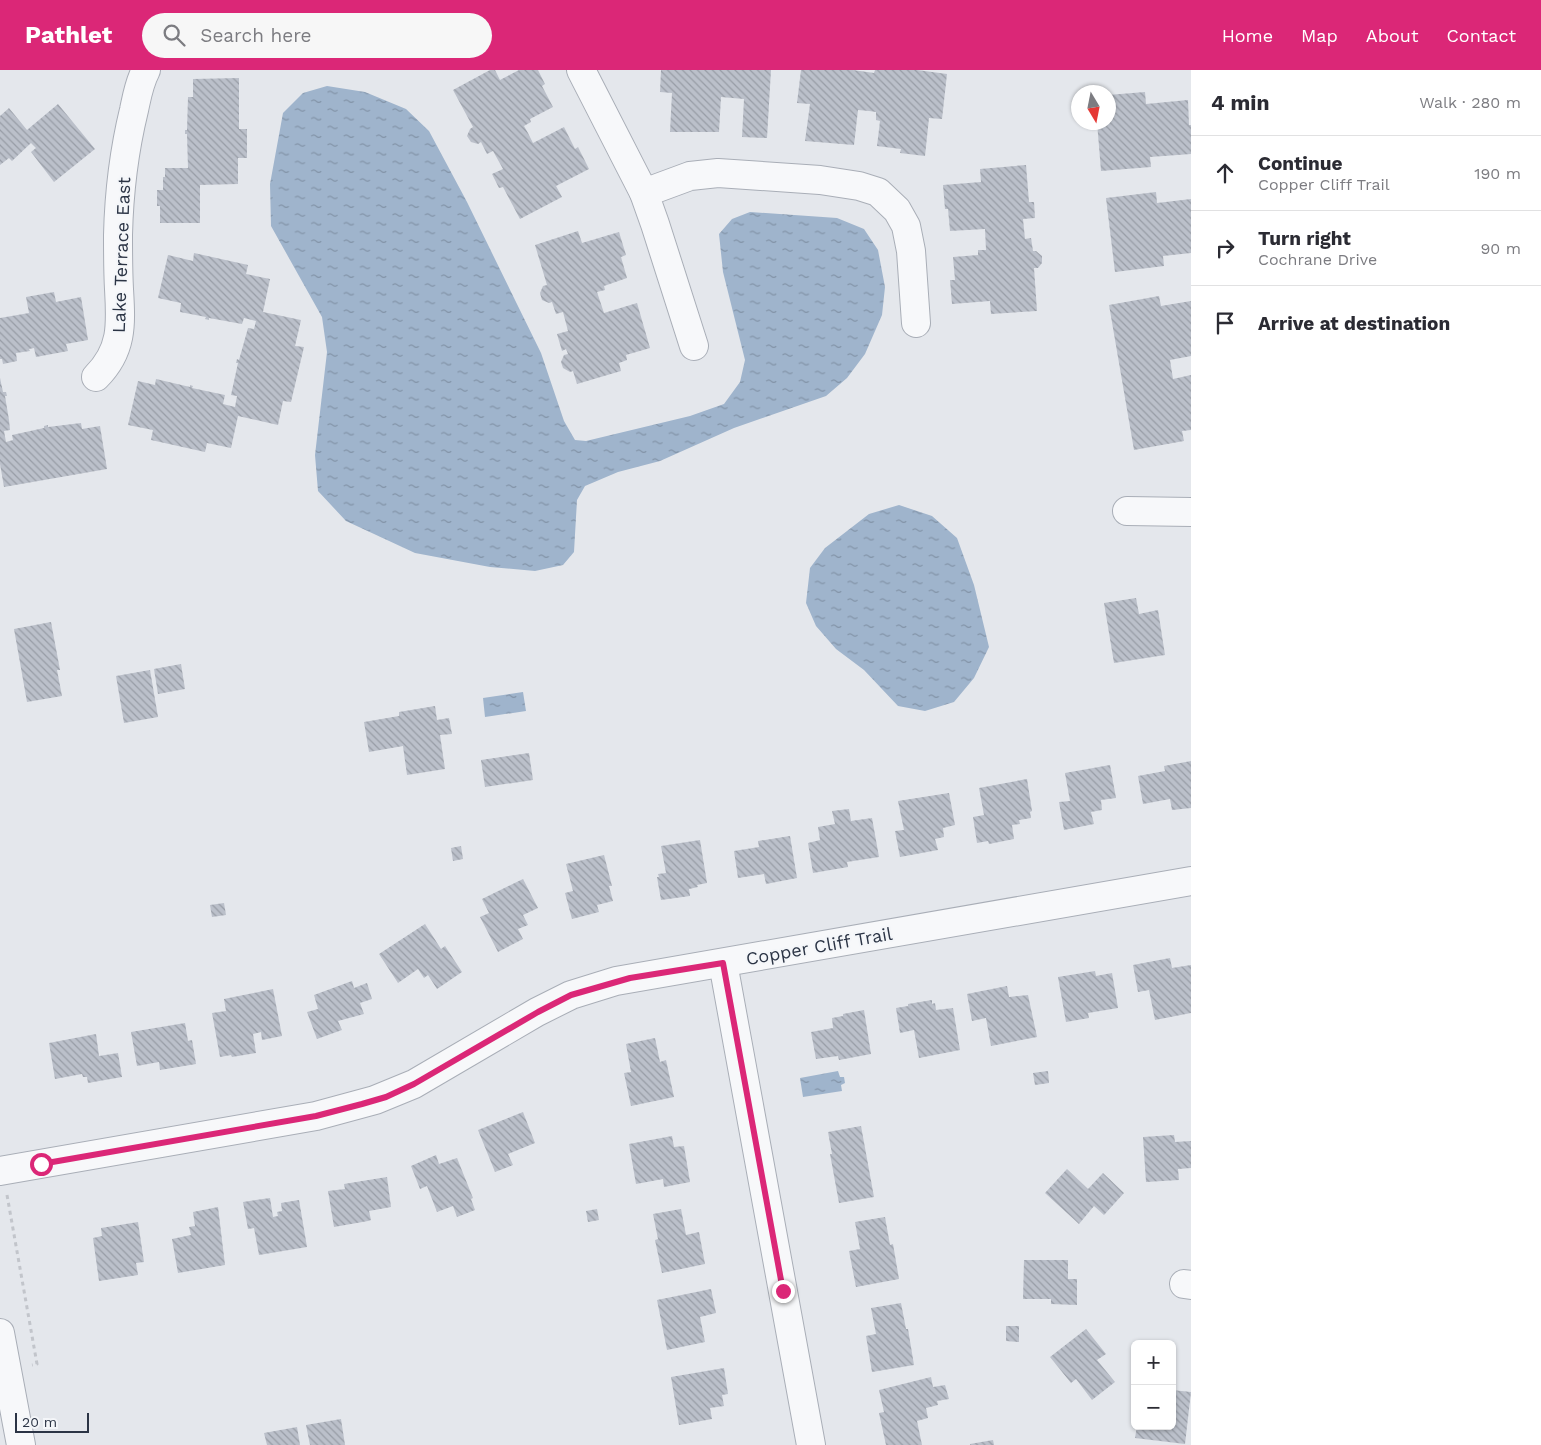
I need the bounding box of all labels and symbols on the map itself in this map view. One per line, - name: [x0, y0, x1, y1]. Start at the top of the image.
- north arrow: [1071, 85, 1116, 130]
- street label: Lake Terrace East: [108, 176, 134, 333]
- street label: Copper Cliff Trail: [744, 923, 894, 969]
- route start: [30, 1153, 53, 1176]
- route end: [772, 1280, 795, 1303]
- scale bar: [15, 1410, 89, 1433]

